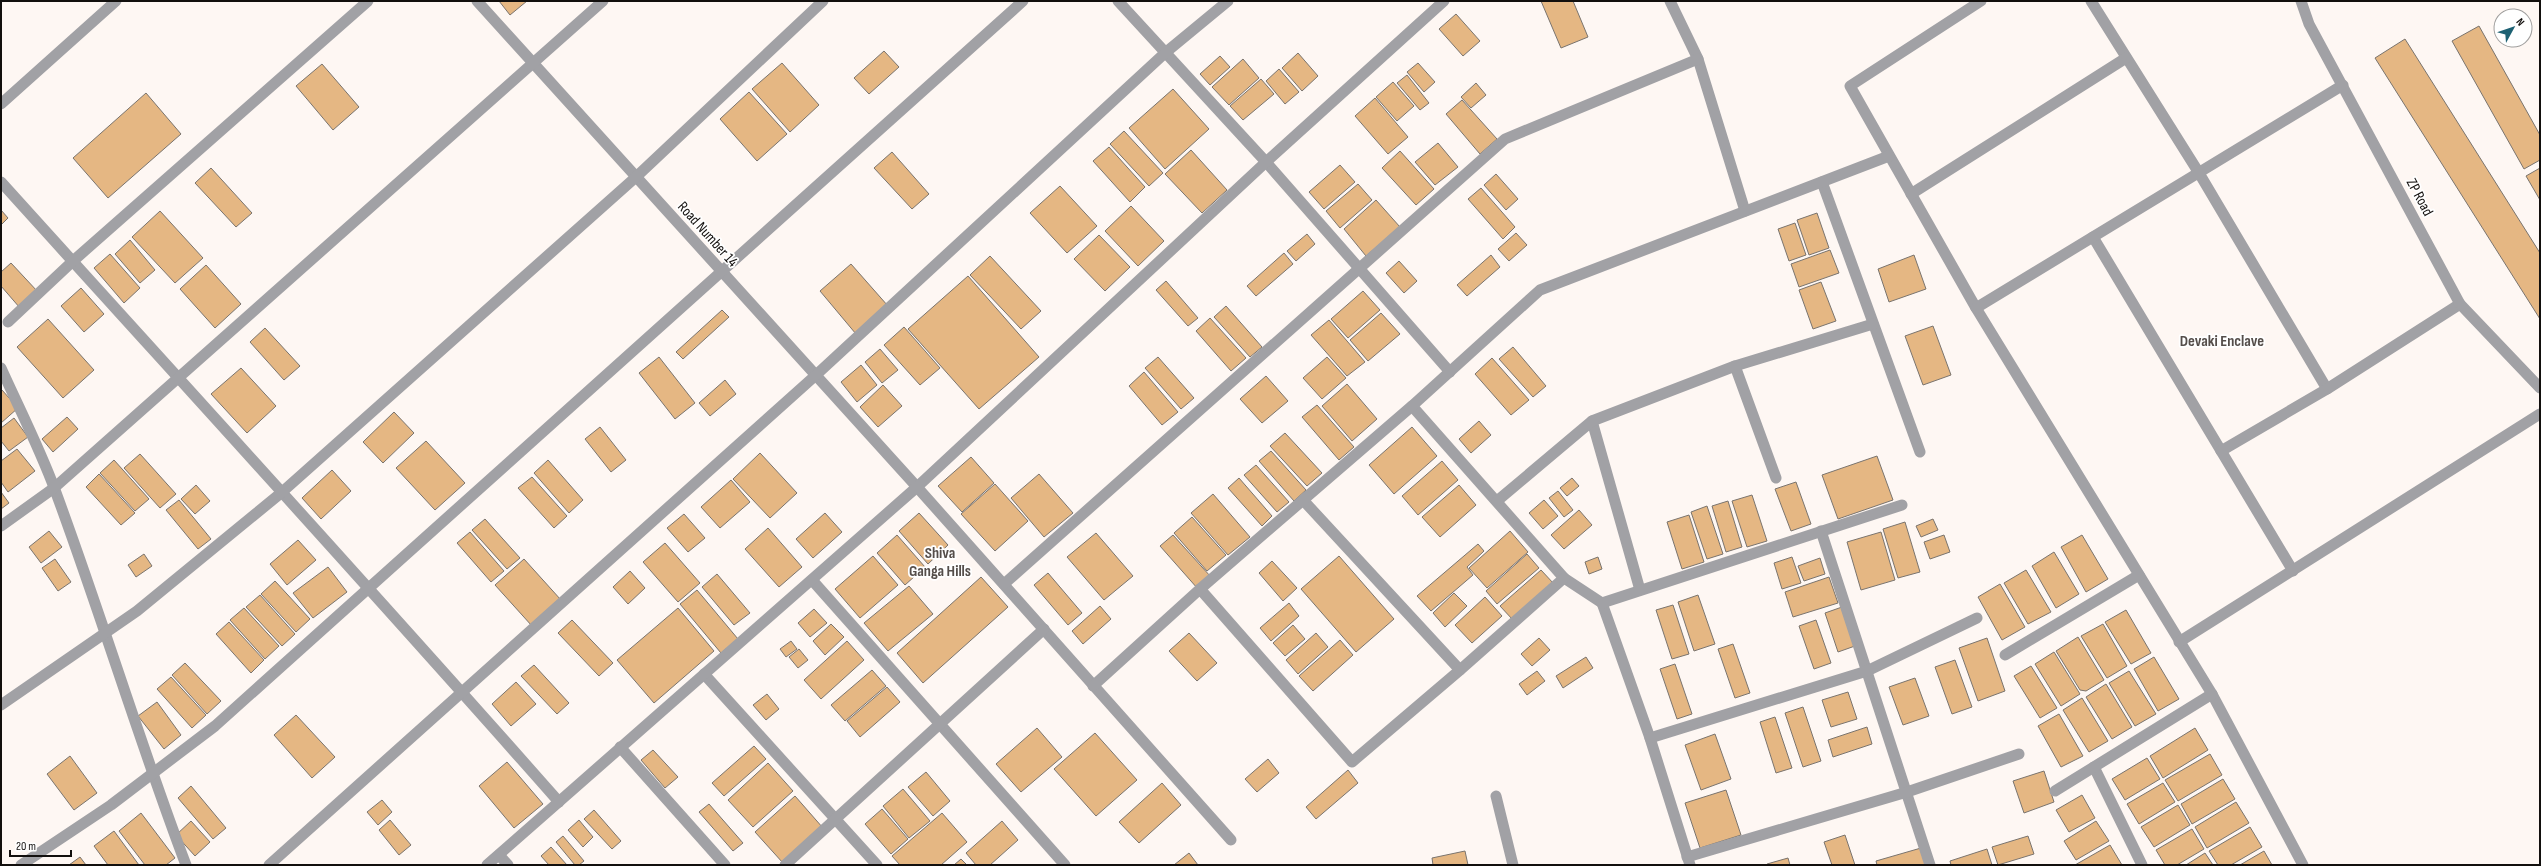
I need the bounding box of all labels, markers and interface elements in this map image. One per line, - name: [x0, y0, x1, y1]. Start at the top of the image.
- north arrow: [2493, 8, 2533, 48]
- text: N: [2513, 15, 2527, 28]
- street label: ZP Road: [2402, 175, 2437, 219]
- street label: Road Number 14: [673, 198, 742, 271]
- district label: Devaki Enclave: [2180, 332, 2264, 351]
- district label: Shiva Ganga Hills: [909, 544, 971, 581]
- scale bar: [10, 832, 71, 858]
- text: 20 m: [16, 839, 36, 854]

